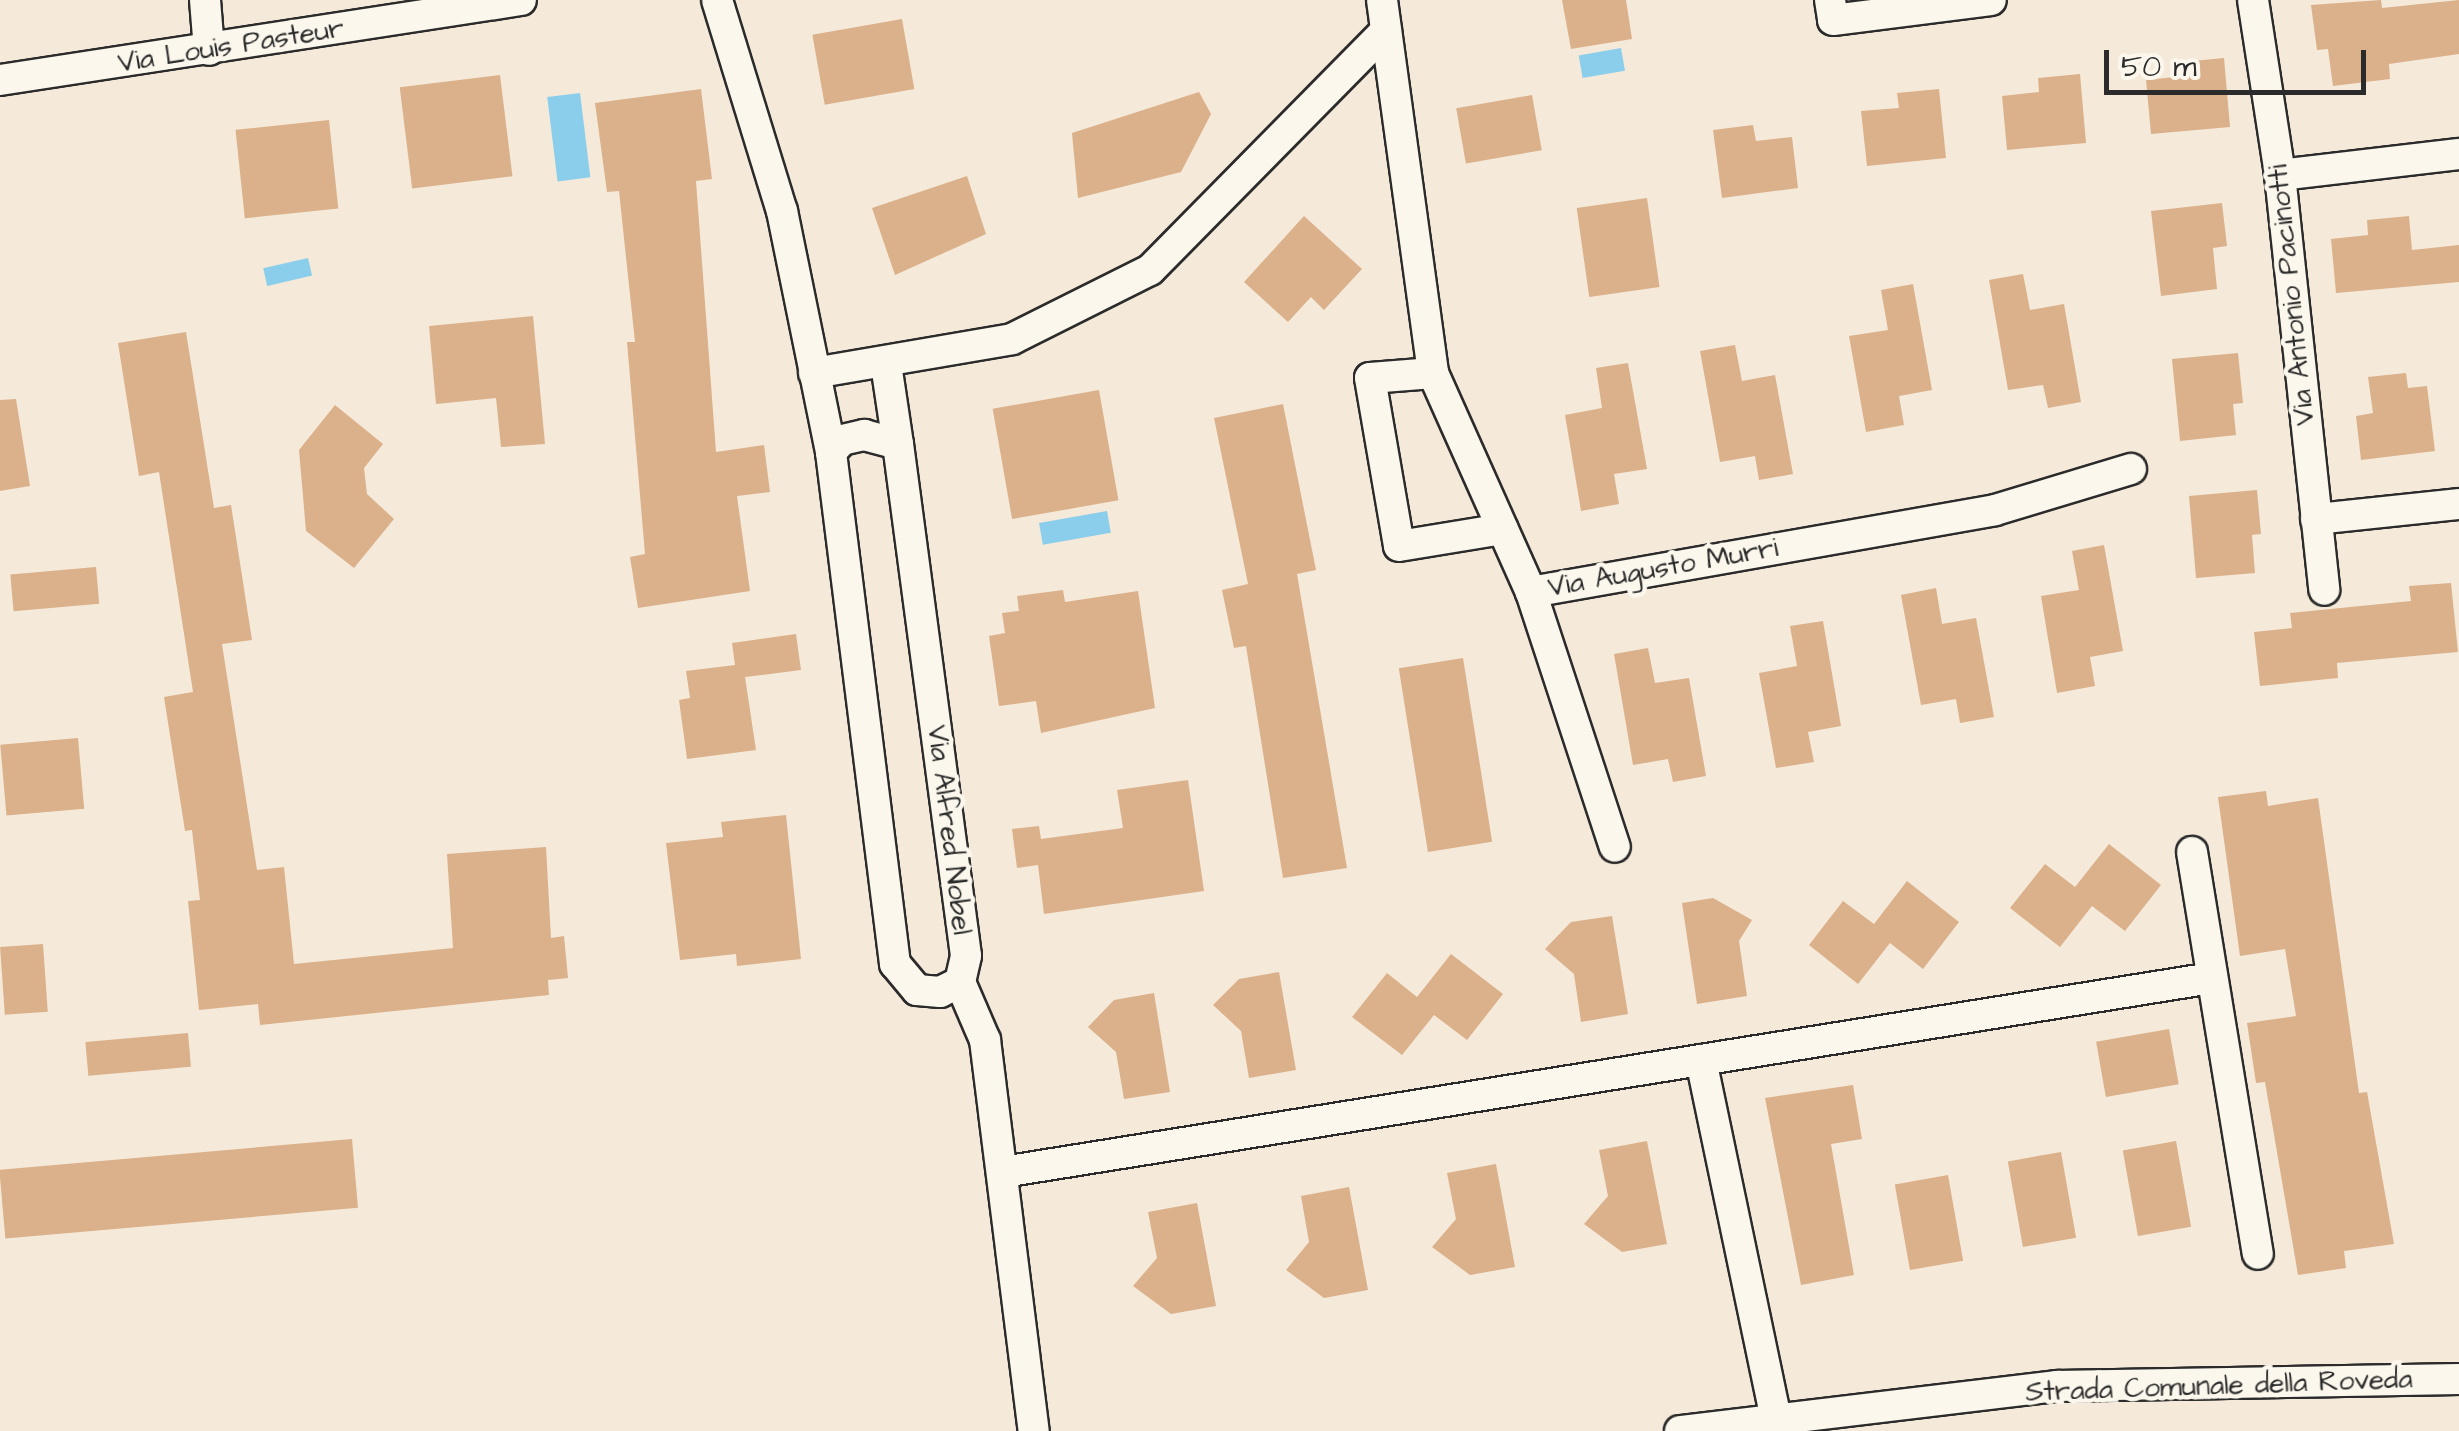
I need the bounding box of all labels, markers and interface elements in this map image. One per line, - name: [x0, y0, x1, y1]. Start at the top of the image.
- street label: Via Louis Pasteur: [116, 12, 346, 80]
- scale bar: [2109, 30, 2372, 92]
- text: 50 m: [2121, 46, 2197, 88]
- street label: Via Antonio Pacinotti: [2262, 163, 2322, 427]
- street label: Via Augusto Murri: [1545, 531, 1781, 605]
- street label: Via Alfred Nobel: [919, 723, 979, 937]
- street label: Strada Comunale della Roveda: [2025, 1362, 2413, 1410]

